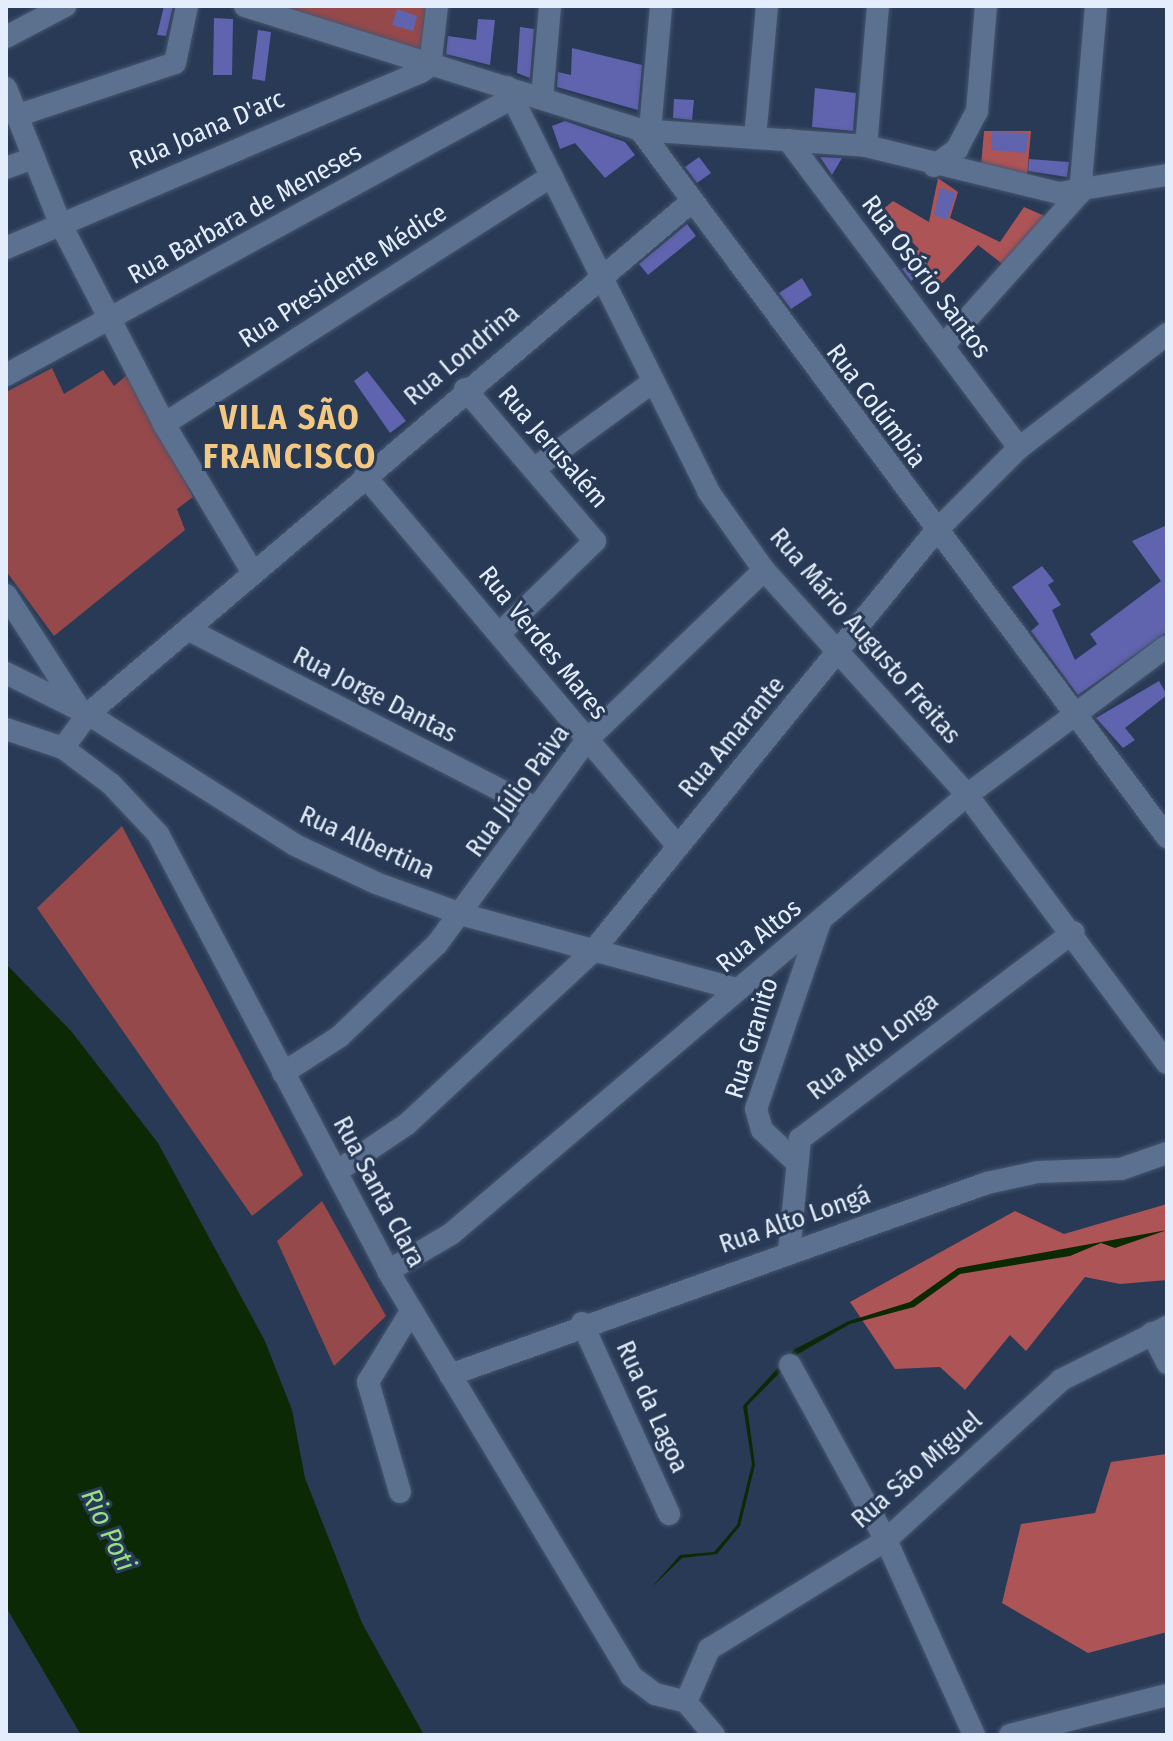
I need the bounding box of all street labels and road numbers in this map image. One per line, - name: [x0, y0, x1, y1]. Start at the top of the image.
- street label: Rua Joana D'arc: [125, 83, 289, 177]
- street label: Rua Barbara de Meneses: [123, 137, 367, 291]
- street label: Rua Osório Santos: [855, 190, 997, 364]
- street label: Rua Presidente Médice: [233, 197, 453, 355]
- street label: Rua Londrina: [398, 298, 526, 412]
- street label: Rua Colúmbia: [819, 338, 933, 474]
- street label: Rua Jerusalém: [491, 379, 615, 515]
- street label: Rua Mário Augusto Freitas: [763, 522, 967, 750]
- street label: Rua Verdes Mares: [472, 560, 614, 726]
- street label: Rua Jorge Dantas: [288, 640, 462, 750]
- street label: Rua Amarante: [672, 670, 792, 804]
- street label: Rua Júlio Paiva: [460, 719, 576, 863]
- street label: Rua Albertina: [295, 799, 439, 887]
- street label: Rua Altos: [710, 892, 808, 980]
- street label: Rua Granito: [719, 974, 785, 1102]
- street label: Rua Alto Longa: [801, 985, 945, 1107]
- street label: Rua Santa Clara: [326, 1111, 432, 1273]
- street label: Rua Alto Longá: [715, 1180, 875, 1260]
- street label: Rua da Lagoa: [609, 1336, 695, 1478]
- street label: Rua São Miguel: [846, 1405, 988, 1535]

